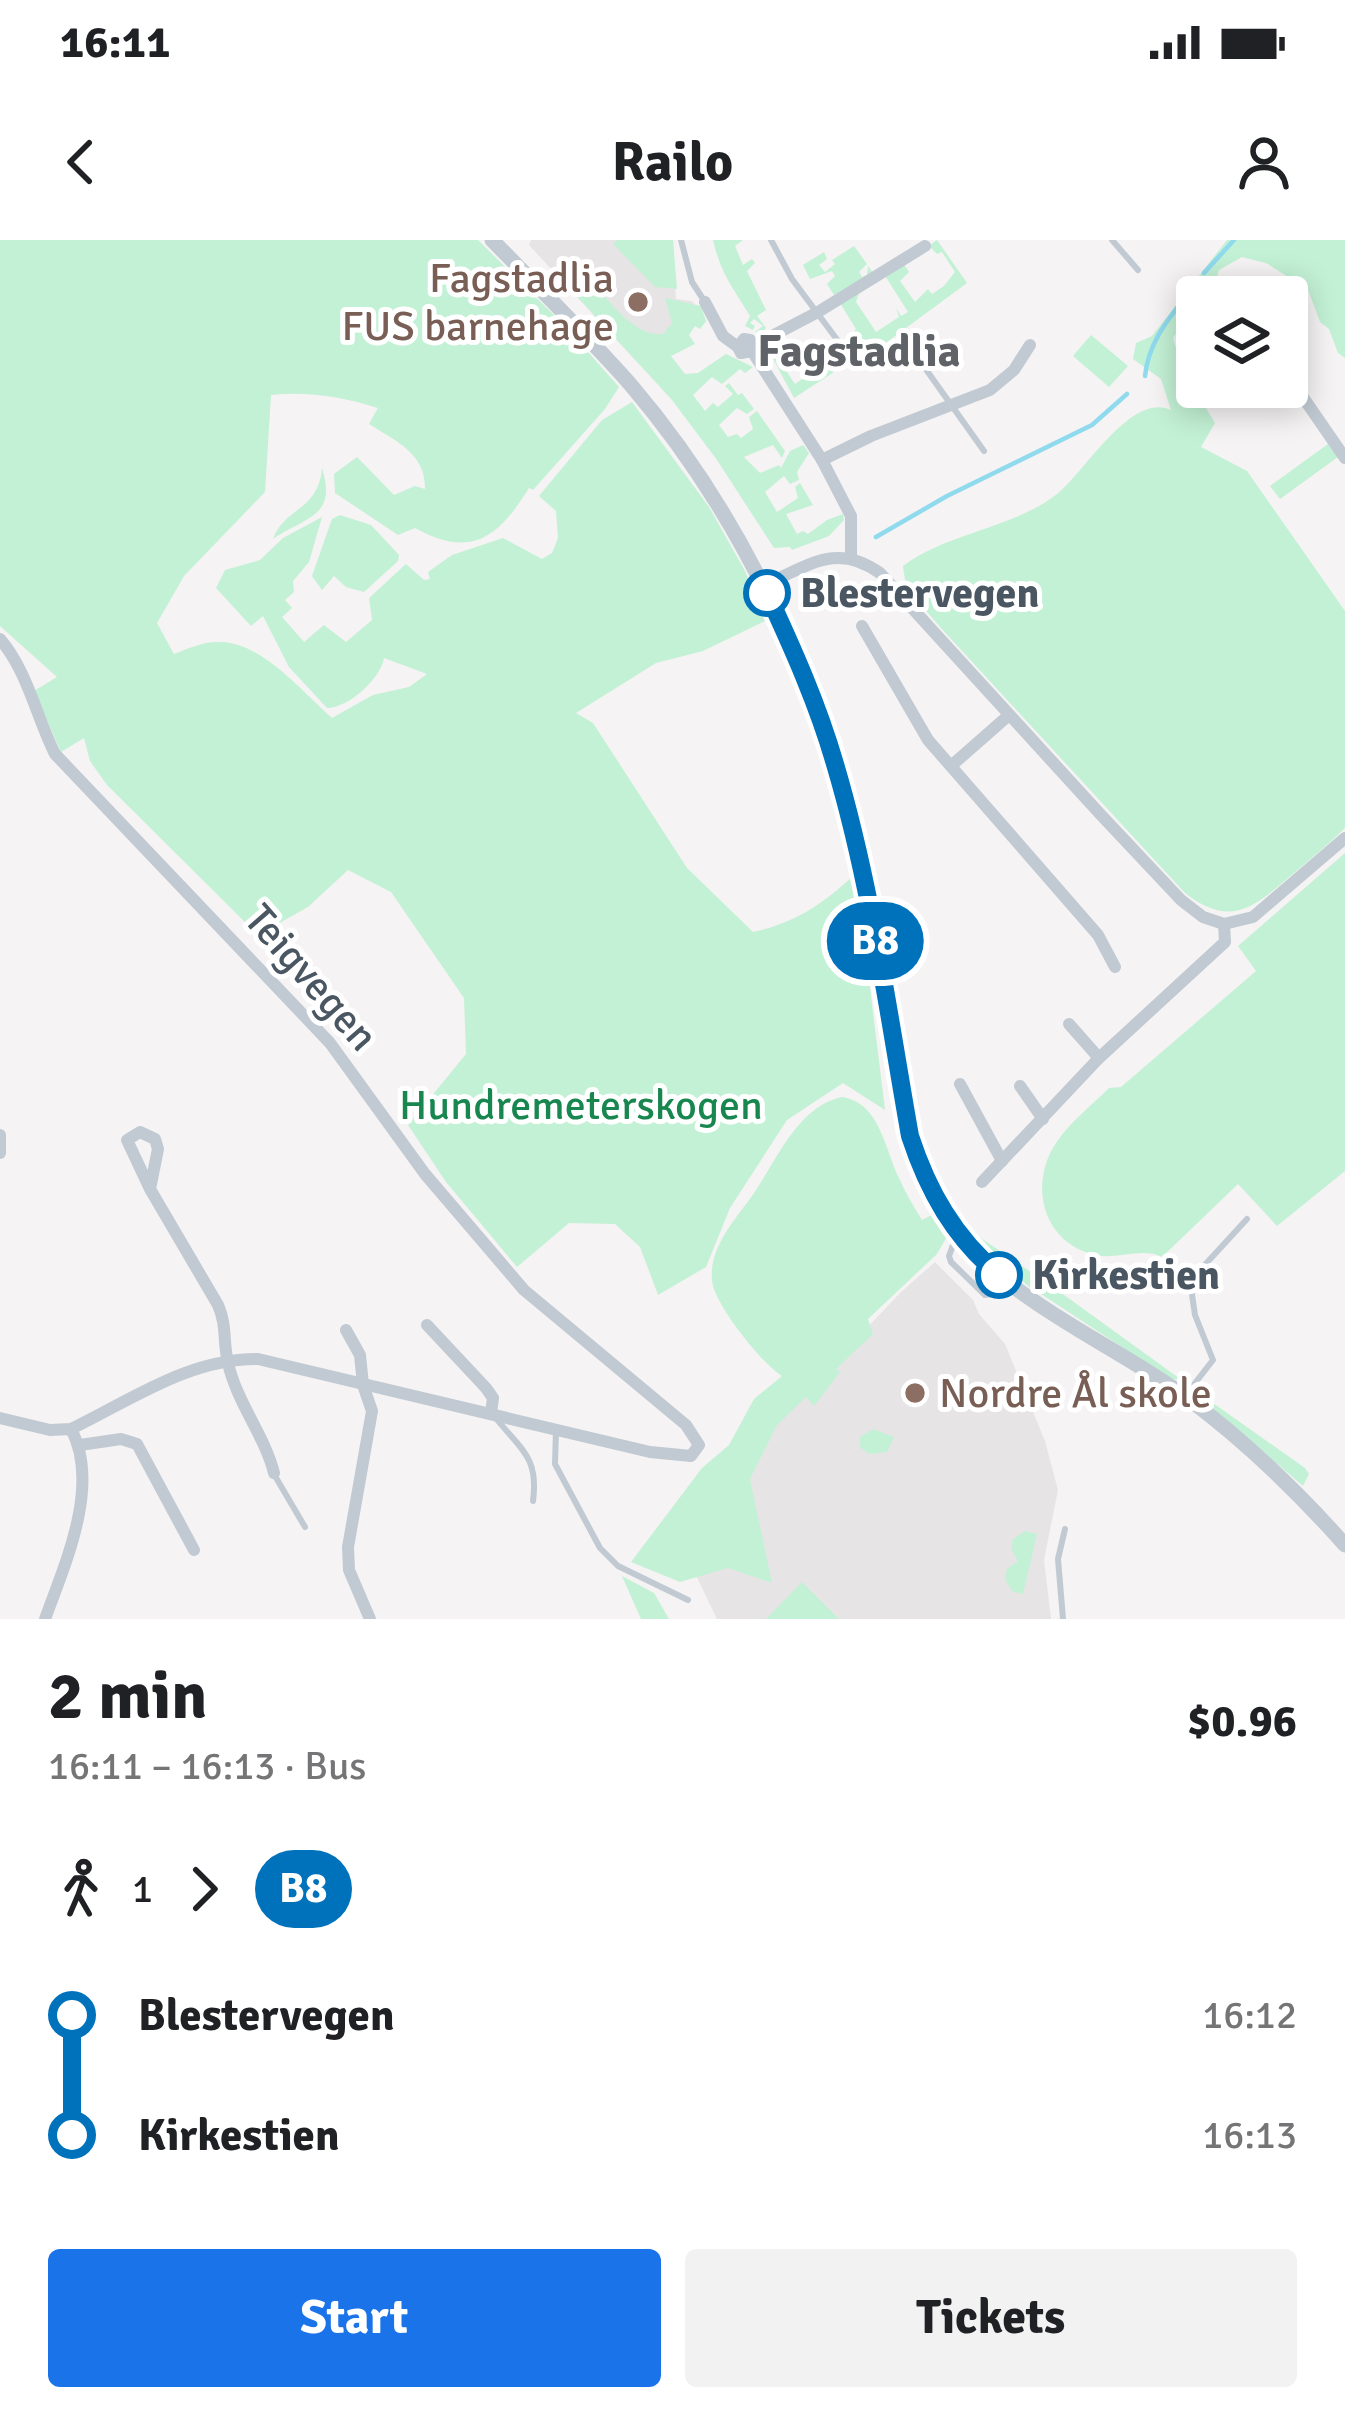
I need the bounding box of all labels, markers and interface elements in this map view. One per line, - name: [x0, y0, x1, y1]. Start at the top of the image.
- text: 16:11: [60, 15, 170, 70]
- icon: back: [48, 129, 114, 195]
- text: Railo: [612, 129, 733, 196]
- icon: person: [1231, 129, 1297, 195]
- place label: Fagstadlia FUS barnehage: [341, 253, 614, 352]
- map controls: [1176, 276, 1308, 408]
- button: layers: [1176, 276, 1308, 408]
- marker: Fagstadlia FUS barnehage: [625, 289, 651, 315]
- district label: Fagstadlia: [757, 324, 961, 379]
- place label: Blestervegen: [800, 568, 1039, 619]
- marker: Blestervegen: [745, 571, 789, 615]
- street label: Teigvegen: [234, 894, 388, 1062]
- line badge: B8: [821, 902, 929, 980]
- text: B8: [851, 915, 899, 966]
- park label: Hundremeterskogen: [399, 1080, 763, 1131]
- place label: Kirkestien: [1032, 1250, 1220, 1301]
- marker: Kirkestien: [977, 1253, 1021, 1297]
- place label: Nordre Ål skole: [939, 1368, 1212, 1419]
- marker: Nordre Ål skole: [902, 1380, 928, 1406]
- text: 2 min: [48, 1656, 207, 1737]
- text: $0.96: [1187, 1694, 1297, 1749]
- text: 16:11 – 16:13 · Bus: [48, 1742, 366, 1790]
- icon: walk: [48, 1856, 114, 1922]
- icon: forward: [171, 1856, 237, 1922]
- text: B8: [279, 1863, 328, 1914]
- text: 1: [132, 1865, 153, 1913]
- text: Blestervegen: [138, 1988, 395, 2043]
- text: 16:12: [1202, 1991, 1297, 2039]
- text: Kirkestien: [138, 2108, 340, 2163]
- text: 16:13: [1202, 2111, 1297, 2159]
- button: Start: [48, 2249, 661, 2387]
- button: Tickets: [685, 2249, 1297, 2387]

